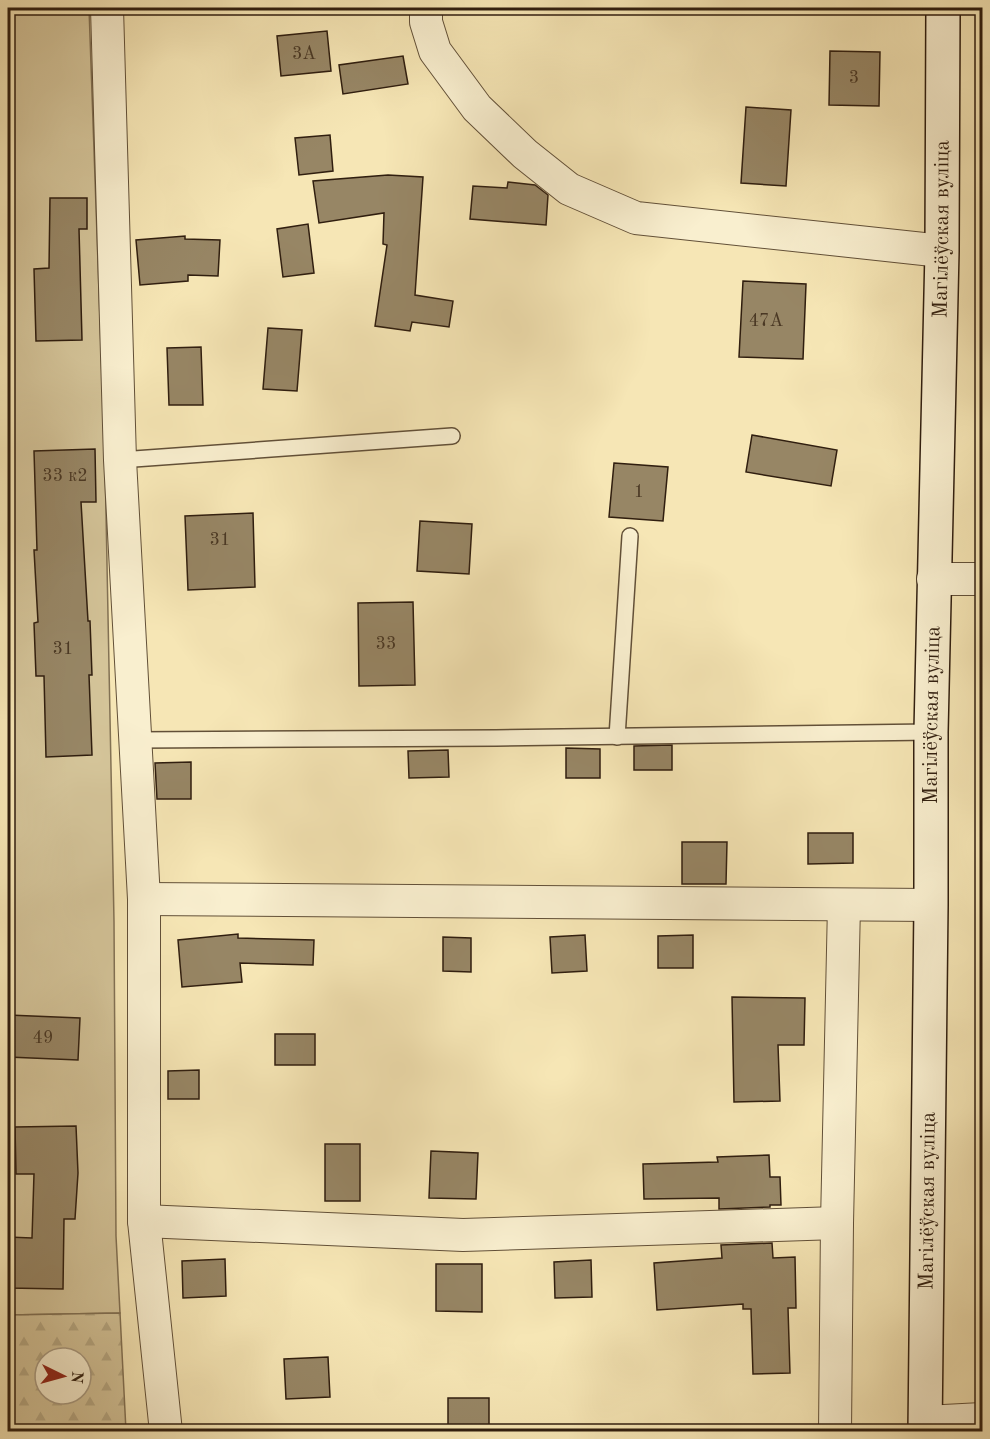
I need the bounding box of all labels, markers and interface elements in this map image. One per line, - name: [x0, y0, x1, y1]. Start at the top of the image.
- house number: 3А: [292, 45, 316, 63]
- house number: 3: [849, 69, 859, 87]
- street label: Магілёўская вуліца: [930, 140, 953, 319]
- house number: 47А: [749, 312, 784, 330]
- house number: 33 к2: [42, 467, 88, 485]
- house number: 1: [634, 483, 644, 501]
- house number: 31: [210, 531, 230, 549]
- street label: Магілёўская вуліца: [921, 626, 944, 804]
- house number: 33: [376, 635, 396, 653]
- house number: 31: [53, 640, 73, 658]
- house number: 49: [33, 1029, 53, 1047]
- street label: Магілёўская вуліца: [916, 1112, 939, 1290]
- north arrow: [33, 1346, 93, 1406]
- text: N: [67, 1370, 84, 1385]

